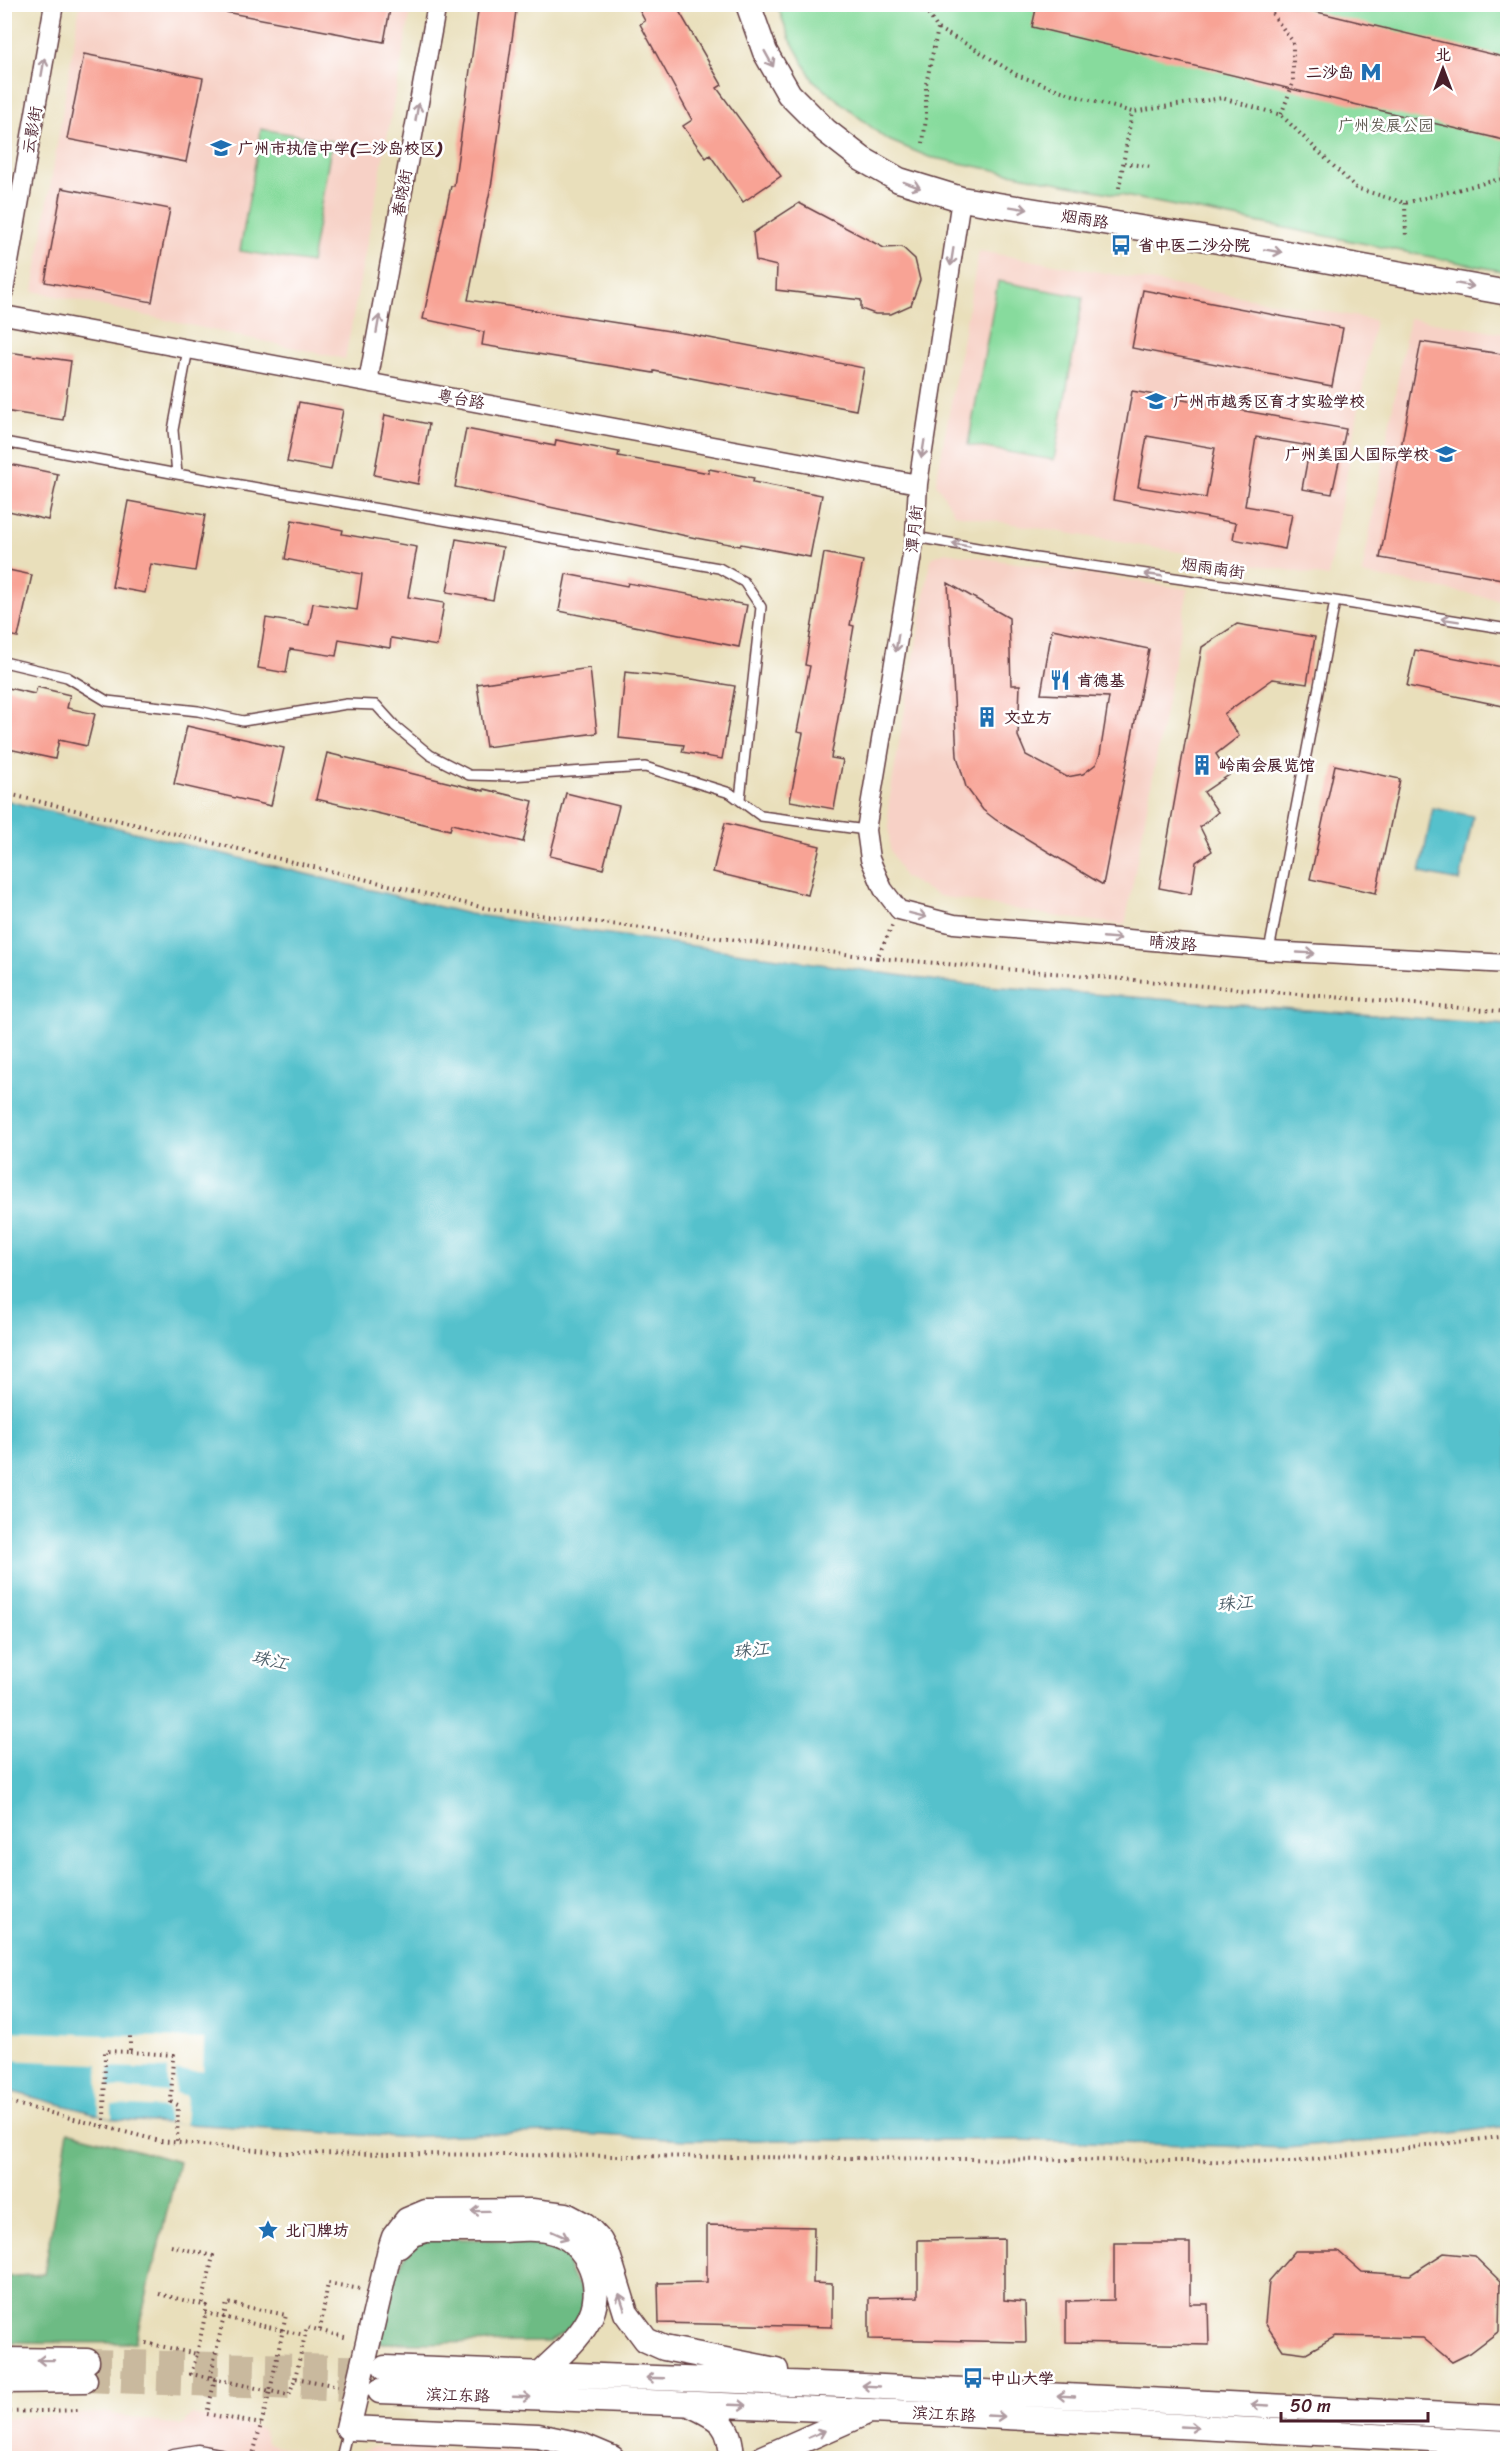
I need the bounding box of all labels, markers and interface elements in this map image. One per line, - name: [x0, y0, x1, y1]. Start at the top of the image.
- north arrow: [1413, 39, 1473, 99]
- text: 北: [1435, 40, 1451, 69]
- one-way arrow: [763, 50, 775, 67]
- one-way arrow: [38, 58, 49, 78]
- place label: 二沙岛: [1306, 58, 1354, 87]
- metro station icon: 二沙岛: [1359, 60, 1383, 84]
- one-way arrow: [412, 103, 423, 122]
- street label: 云影街: [14, 104, 50, 156]
- park label: 广州发展公园: [1338, 111, 1434, 140]
- place label: 广州市执信中学(二沙岛校区): [238, 134, 443, 163]
- school or university icon: 广州市执信中学(二沙岛校区): [209, 136, 233, 160]
- street label: 春晓街: [384, 167, 420, 219]
- one-way arrow: [903, 180, 921, 191]
- street label: 烟雨路: [1059, 201, 1111, 237]
- one-way arrow: [1008, 203, 1028, 214]
- place label: 省中医二沙分院: [1138, 231, 1250, 260]
- bus stop icon: 省中医二沙分院: [1109, 233, 1133, 257]
- one-way arrow: [947, 246, 958, 266]
- one-way arrow: [1263, 246, 1283, 257]
- one-way arrow: [1455, 280, 1475, 291]
- one-way arrow: [373, 315, 384, 335]
- street label: 粤台路: [435, 381, 487, 417]
- place label: 广州市越秀区育才实验学校: [1173, 387, 1365, 416]
- school or university icon: 广州市越秀区育才实验学校: [1144, 389, 1168, 413]
- one-way arrow: [918, 439, 929, 459]
- place label: 广州美国人国际学校: [1285, 440, 1429, 469]
- school or university icon: 广州美国人国际学校: [1434, 442, 1458, 466]
- street label: 潭月街: [897, 504, 931, 554]
- one-way arrow: [951, 539, 971, 550]
- street label: 烟雨南街: [1179, 549, 1247, 587]
- one-way arrow: [1144, 569, 1164, 580]
- one-way arrow: [1440, 614, 1460, 625]
- one-way arrow: [891, 632, 902, 652]
- place label: 肯德基: [1077, 666, 1125, 695]
- restaurant icon: 肯德基: [1048, 668, 1072, 692]
- place label: 文立方: [1004, 703, 1052, 732]
- building icon: 文立方: [975, 705, 999, 729]
- place label: 岭南会展览馆: [1219, 751, 1315, 780]
- building icon: 岭南会展览馆: [1190, 753, 1214, 777]
- one-way arrow: [909, 910, 928, 921]
- street label: 晴波路: [1148, 926, 1198, 960]
- one-way arrow: [1101, 933, 1121, 944]
- one-way arrow: [1296, 948, 1316, 959]
- water label: 珠江: [1216, 1585, 1255, 1621]
- water label: 珠江: [732, 1632, 771, 1668]
- water label: 珠江: [249, 1640, 292, 1680]
- one-way arrow: [471, 2205, 491, 2217]
- place label: 北门牌坊: [285, 2216, 349, 2245]
- place icon: 北门牌坊: [256, 2218, 280, 2242]
- one-way arrow: [550, 2230, 568, 2241]
- one-way arrow: [616, 2293, 627, 2312]
- one-way arrow: [36, 2354, 56, 2366]
- place label: 中山大学: [990, 2364, 1054, 2393]
- bus stop icon: 中山大学: [961, 2366, 985, 2390]
- one-way arrow: [645, 2372, 665, 2383]
- street label: 滨江东路: [426, 2379, 490, 2411]
- one-way arrow: [861, 2381, 881, 2392]
- scale bar: [1281, 2385, 1428, 2423]
- one-way arrow: [1056, 2390, 1076, 2401]
- text: 50 m: [1290, 2390, 1331, 2422]
- one-way arrow: [511, 2391, 531, 2403]
- street label: 滨江东路: [911, 2398, 977, 2430]
- one-way arrow: [727, 2399, 747, 2411]
- one-way arrow: [1251, 2400, 1271, 2411]
- one-way arrow: [985, 2411, 1005, 2422]
- one-way arrow: [1180, 2422, 1200, 2433]
- one-way arrow: [807, 2428, 825, 2440]

